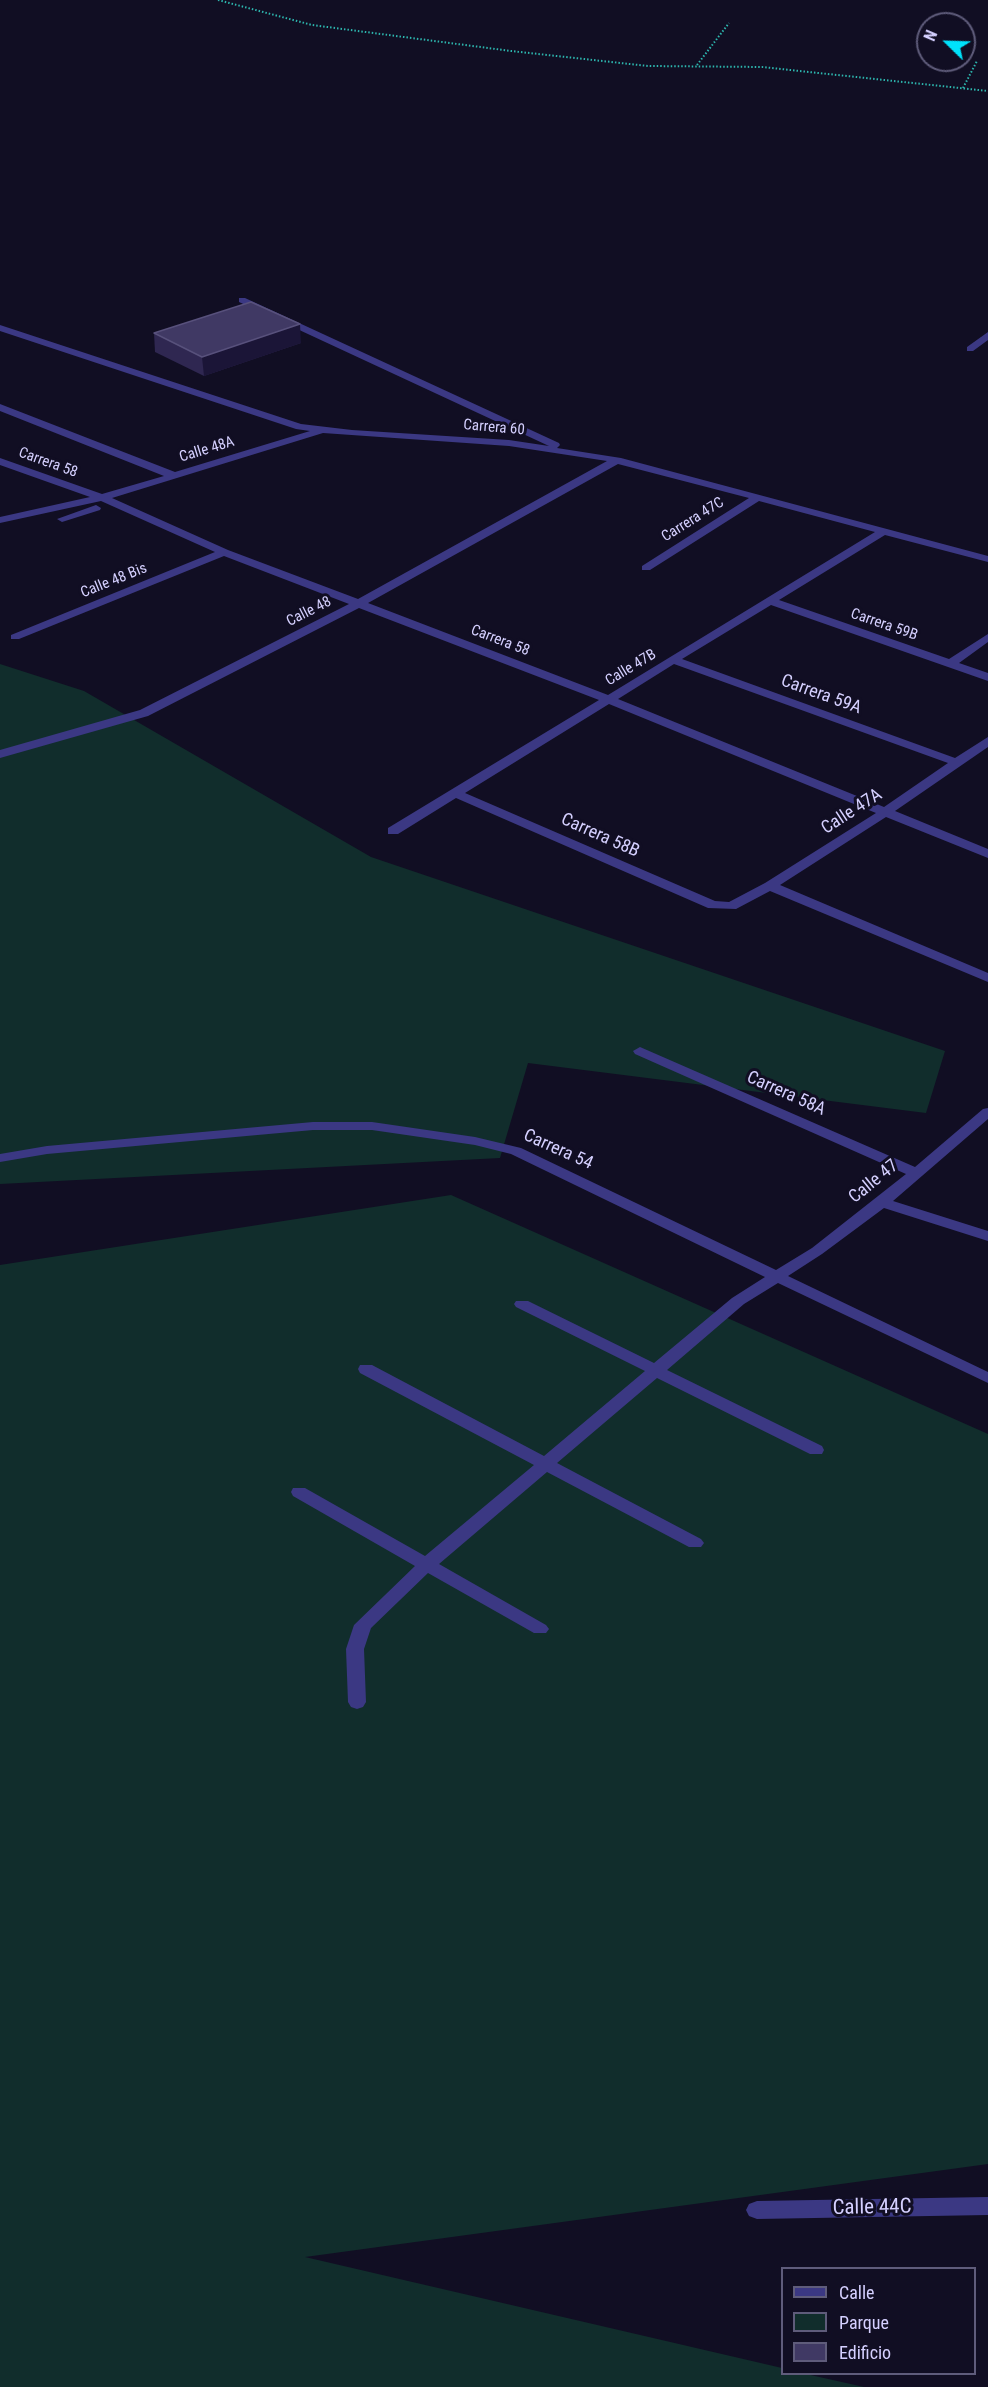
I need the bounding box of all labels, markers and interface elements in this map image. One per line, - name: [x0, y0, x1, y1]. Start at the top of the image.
- north arrow: [916, 12, 976, 72]
- text: N: [920, 27, 941, 44]
- street label: Carrera 60: [463, 416, 525, 440]
- street label: Calle 48A: [177, 433, 237, 467]
- street label: Carrera 58: [16, 444, 80, 482]
- street label: Carrera 47C: [659, 494, 727, 546]
- street label: Calle 48 Bis: [78, 560, 150, 602]
- street label: Calle 48: [284, 593, 334, 631]
- street label: Carrera 59B: [848, 605, 920, 645]
- street label: Carrera 58: [468, 622, 532, 660]
- street label: Calle 47B: [602, 646, 660, 690]
- street label: Carrera 59A: [778, 670, 864, 720]
- street label: Calle 47A: [818, 784, 886, 840]
- street label: Carrera 58B: [557, 809, 643, 863]
- street label: Carrera 58A: [743, 1067, 829, 1121]
- street label: Carrera 54: [520, 1125, 596, 1175]
- street label: Calle 47: [845, 1156, 903, 1208]
- street label: Calle 44C: [832, 2195, 912, 2221]
- legend: [781, 2267, 976, 2375]
- text: Calle: [839, 2282, 875, 2303]
- text: Parque: [839, 2312, 889, 2333]
- text: Edificio: [839, 2342, 891, 2363]

